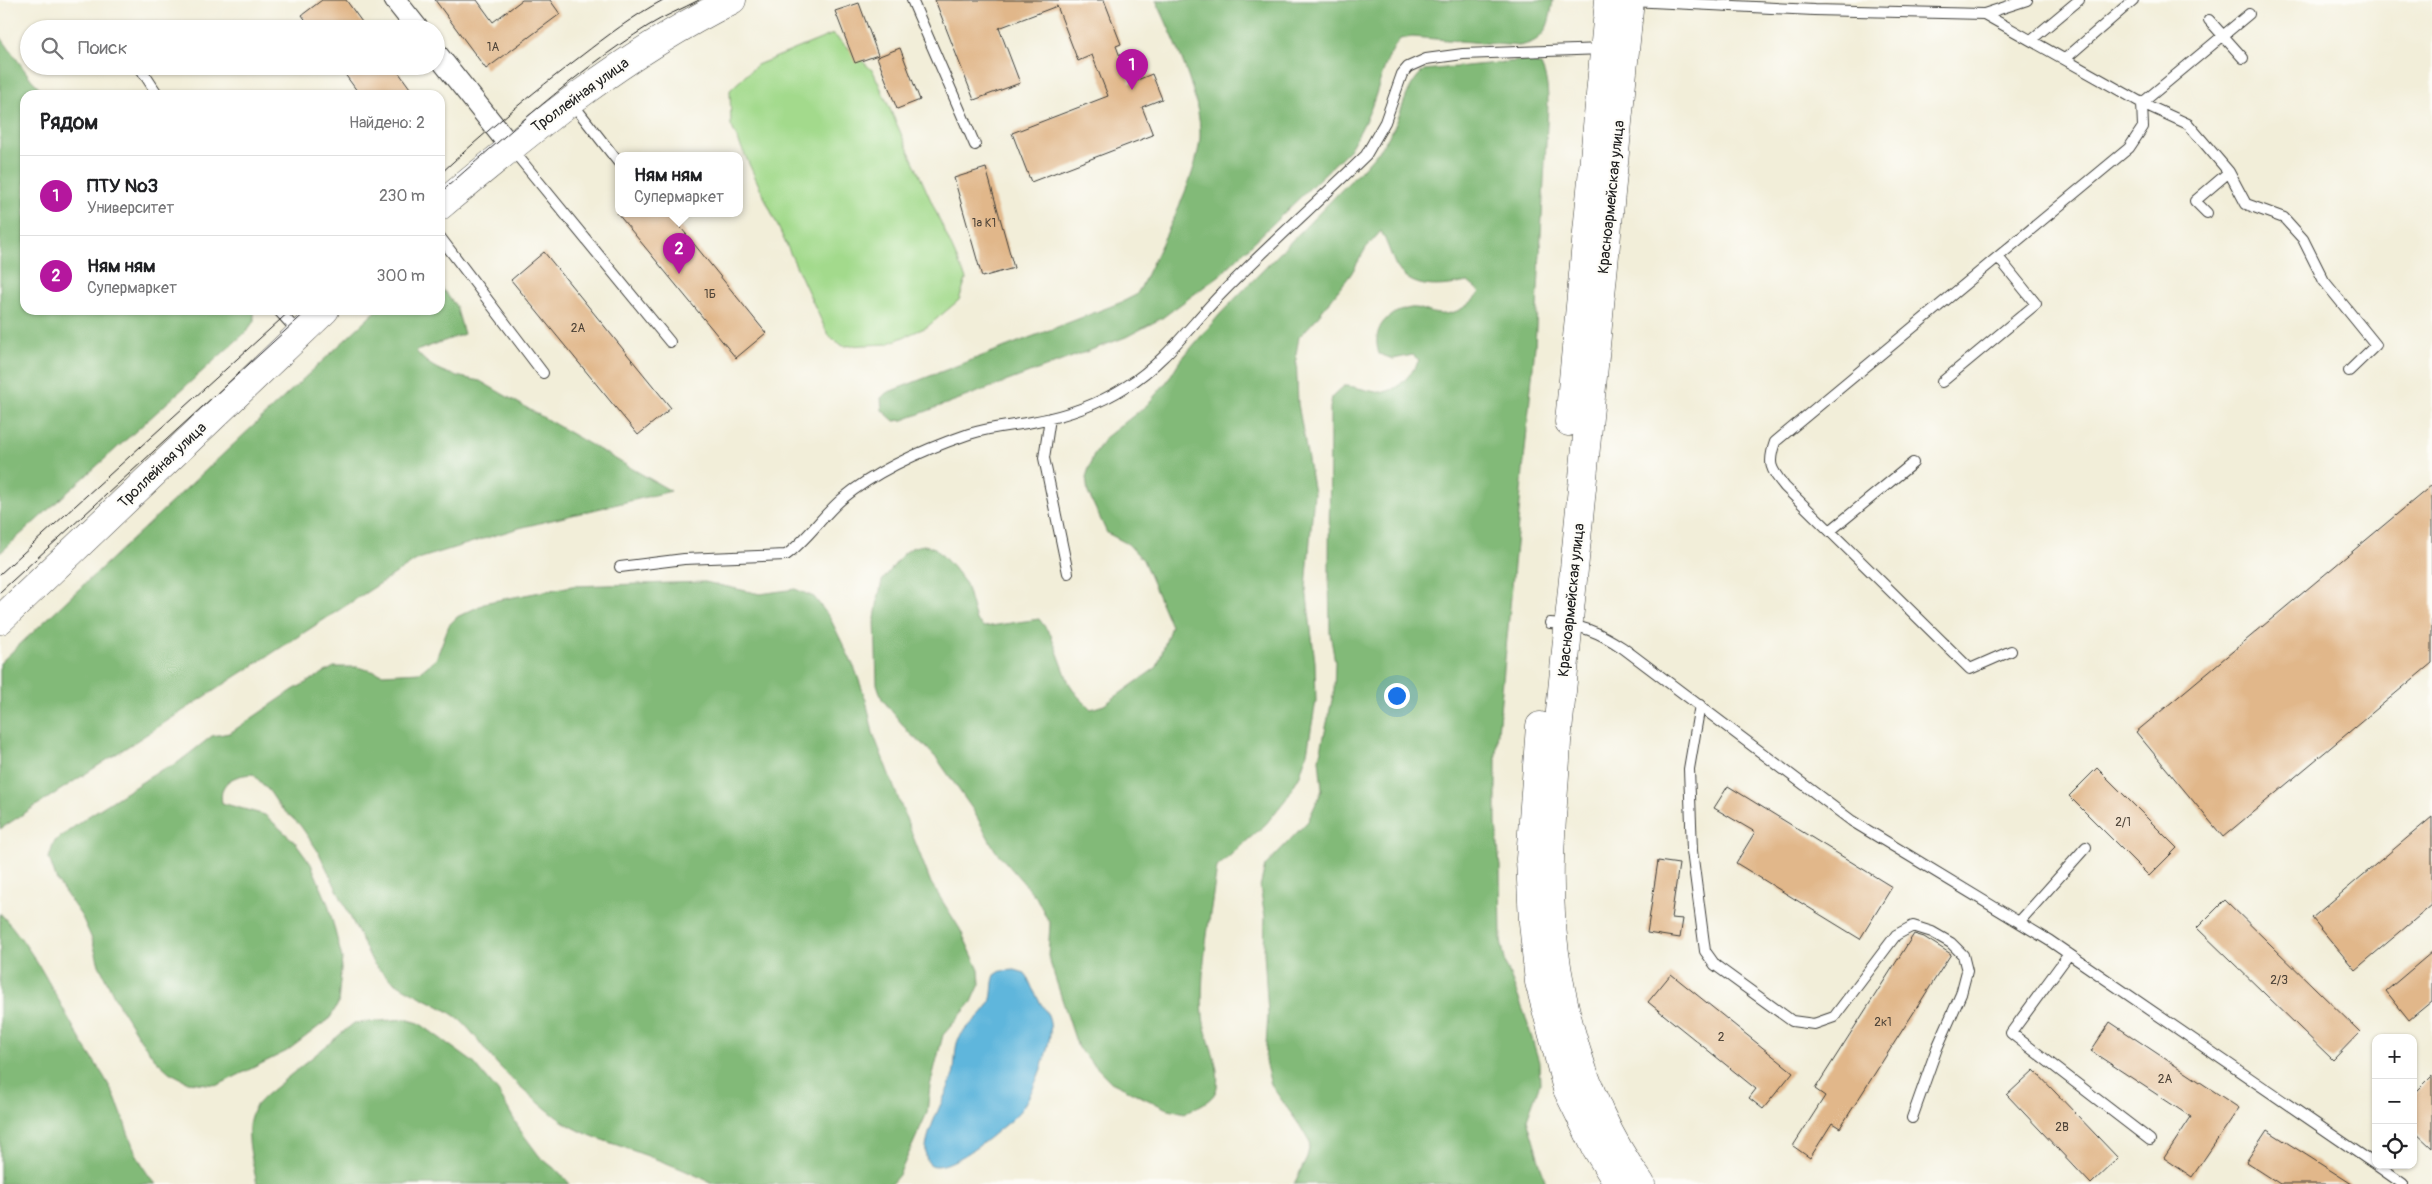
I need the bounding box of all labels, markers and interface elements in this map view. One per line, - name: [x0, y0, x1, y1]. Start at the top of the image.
- search box: [20, 20, 445, 75]
- icon: search: [38, 34, 66, 62]
- text: Поиск: [78, 36, 128, 60]
- house number: 1А: [487, 40, 499, 55]
- pin: 1: [1116, 49, 1148, 90]
- street label: Троллейная улица: [528, 54, 633, 137]
- text: Рядом: [40, 109, 98, 136]
- text: Найдено: 2: [349, 113, 425, 133]
- street label: Красноармейская улица: [1594, 119, 1629, 275]
- popup: [615, 152, 743, 217]
- text: Ням ням: [634, 163, 703, 187]
- text: ПТУ №3: [87, 174, 158, 198]
- text: 1: [53, 186, 59, 206]
- text: 230 m: [379, 186, 425, 206]
- text: Супермаркет: [634, 187, 724, 207]
- text: Университет: [87, 198, 174, 218]
- house number: 1а К1: [972, 216, 996, 231]
- pin: 2: [663, 233, 695, 274]
- text: Ням ням: [87, 254, 156, 278]
- text: 2: [52, 266, 60, 286]
- text: 300 m: [377, 266, 425, 286]
- text: Супермаркет: [87, 278, 177, 298]
- house number: 1Б: [704, 287, 716, 302]
- house number: 2А: [571, 321, 585, 336]
- street label: Троллейная улица: [114, 418, 211, 512]
- street label: Красноармейская улица: [1554, 522, 1589, 678]
- your location: [1384, 683, 1410, 709]
- house number: 2/1: [2115, 815, 2131, 830]
- house number: 2/3: [2270, 973, 2288, 988]
- house number: 2к1: [1874, 1015, 1892, 1030]
- house number: 2: [1718, 1030, 1725, 1045]
- map controls: [2372, 1034, 2417, 1169]
- button: +: [2372, 1034, 2417, 1079]
- house number: 2А: [2158, 1072, 2172, 1087]
- button: −: [2372, 1079, 2417, 1124]
- house number: 2В: [2055, 1120, 2069, 1135]
- button: locate: [2372, 1124, 2417, 1169]

